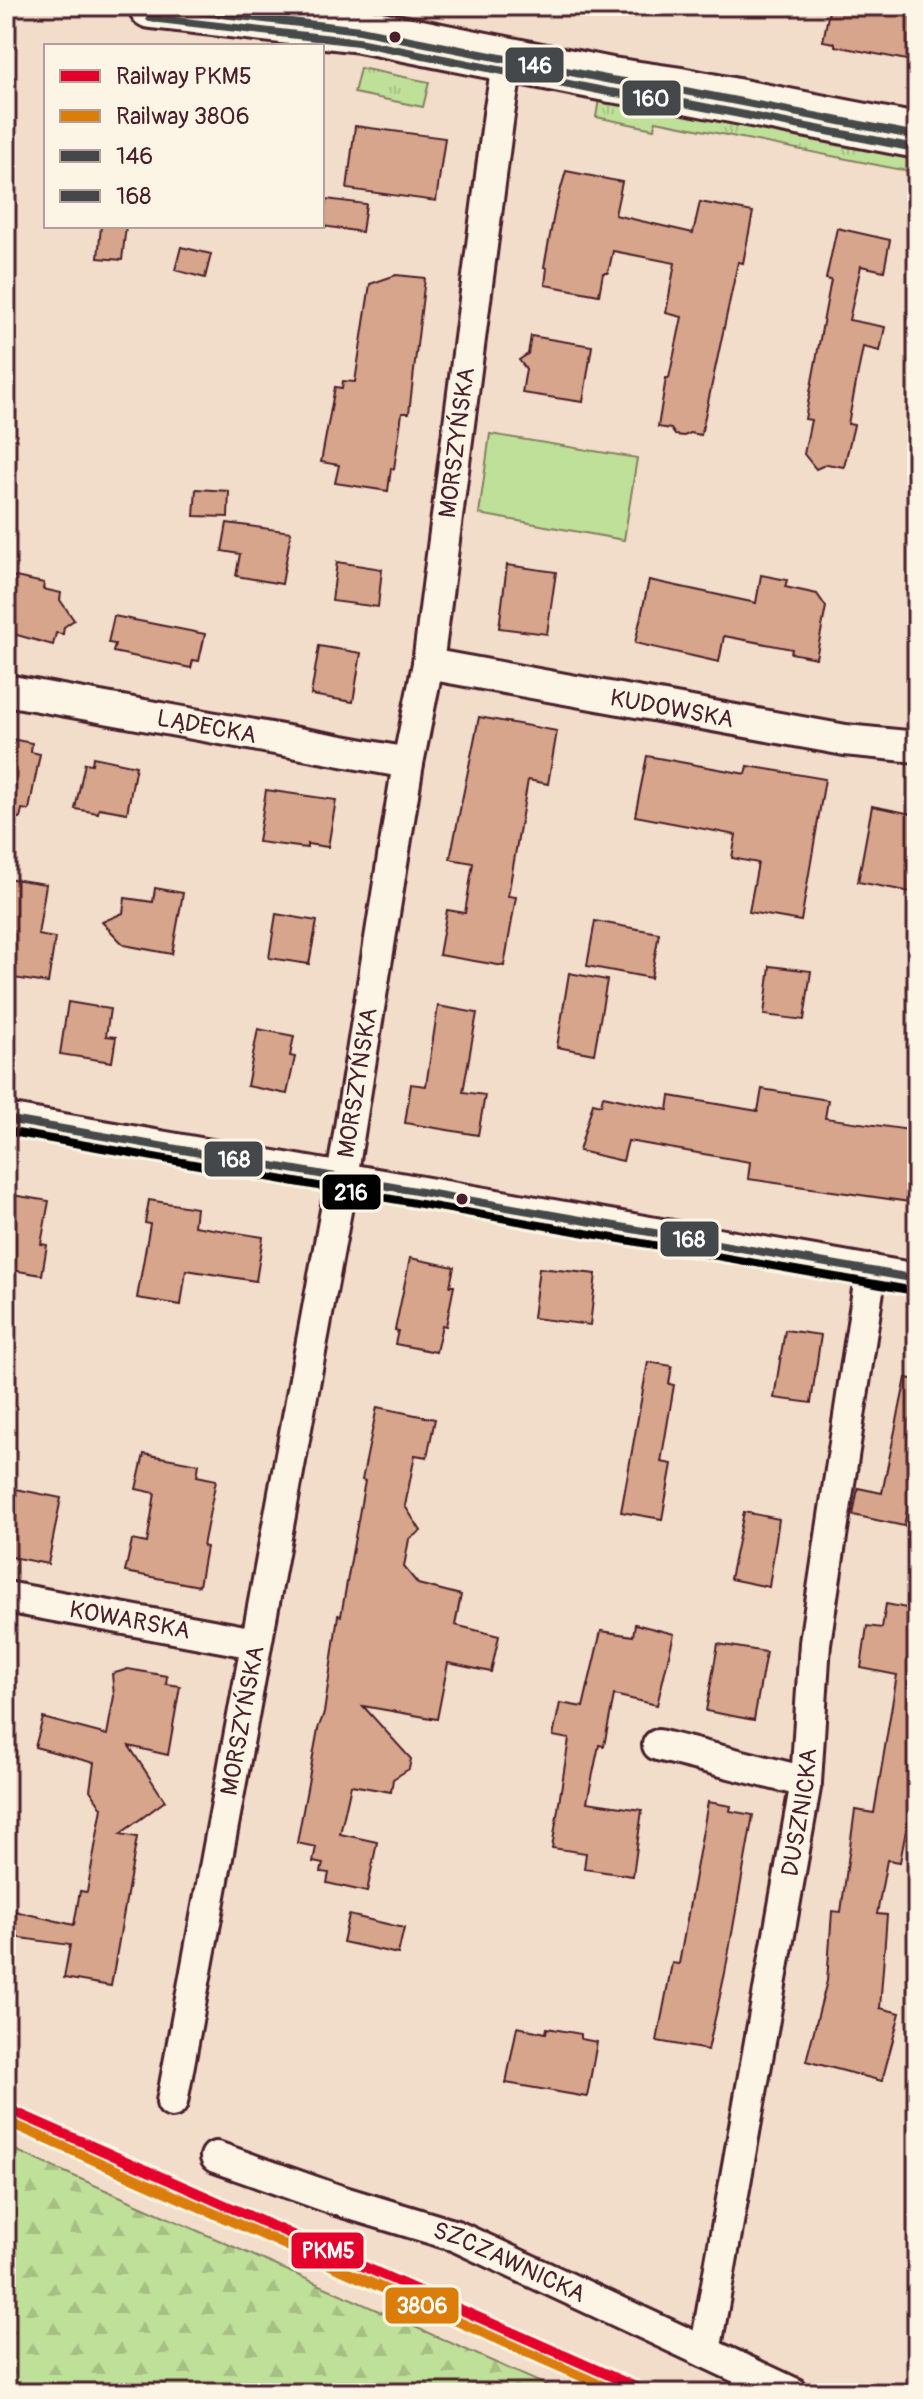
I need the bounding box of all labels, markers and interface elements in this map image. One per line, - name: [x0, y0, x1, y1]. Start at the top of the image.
- unlabelled marker: [387, 29, 403, 45]
- legend: [44, 44, 324, 228]
- line badge: 146: [504, 46, 565, 84]
- text: 146: [518, 52, 552, 80]
- text: Railway PKM5: [116, 62, 252, 91]
- line badge: 160: [621, 79, 682, 117]
- text: 160: [633, 85, 669, 113]
- text: Railway 3806: [116, 102, 250, 131]
- text: 146: [116, 142, 153, 171]
- text: 168: [116, 182, 151, 211]
- street label: MORSZYŃSKA: [433, 366, 481, 520]
- street label: KUDOWSKA: [608, 683, 736, 734]
- street label: LĄDECKA: [155, 704, 259, 750]
- street label: MORSZYŃSKA: [331, 1006, 384, 1160]
- line badge: 168: [203, 1140, 264, 1178]
- text: 168: [218, 1146, 250, 1174]
- line badge: 216: [321, 1173, 382, 1211]
- text: 216: [334, 1179, 368, 1207]
- unlabelled marker: [454, 1191, 470, 1207]
- line badge: 168: [659, 1220, 720, 1258]
- text: 168: [673, 1226, 705, 1254]
- street label: KOWARSKA: [67, 1595, 193, 1646]
- street label: MORSZYŃSKA: [215, 1643, 271, 1798]
- street label: DUSZNICKA: [776, 1747, 823, 1879]
- street label: SZCZAWNICKA: [430, 2216, 590, 2309]
- line badge: PKM5: [290, 2231, 365, 2270]
- text: PKM5: [301, 2237, 355, 2265]
- line badge: 3806: [384, 2286, 460, 2325]
- text: 3806: [396, 2292, 448, 2320]

